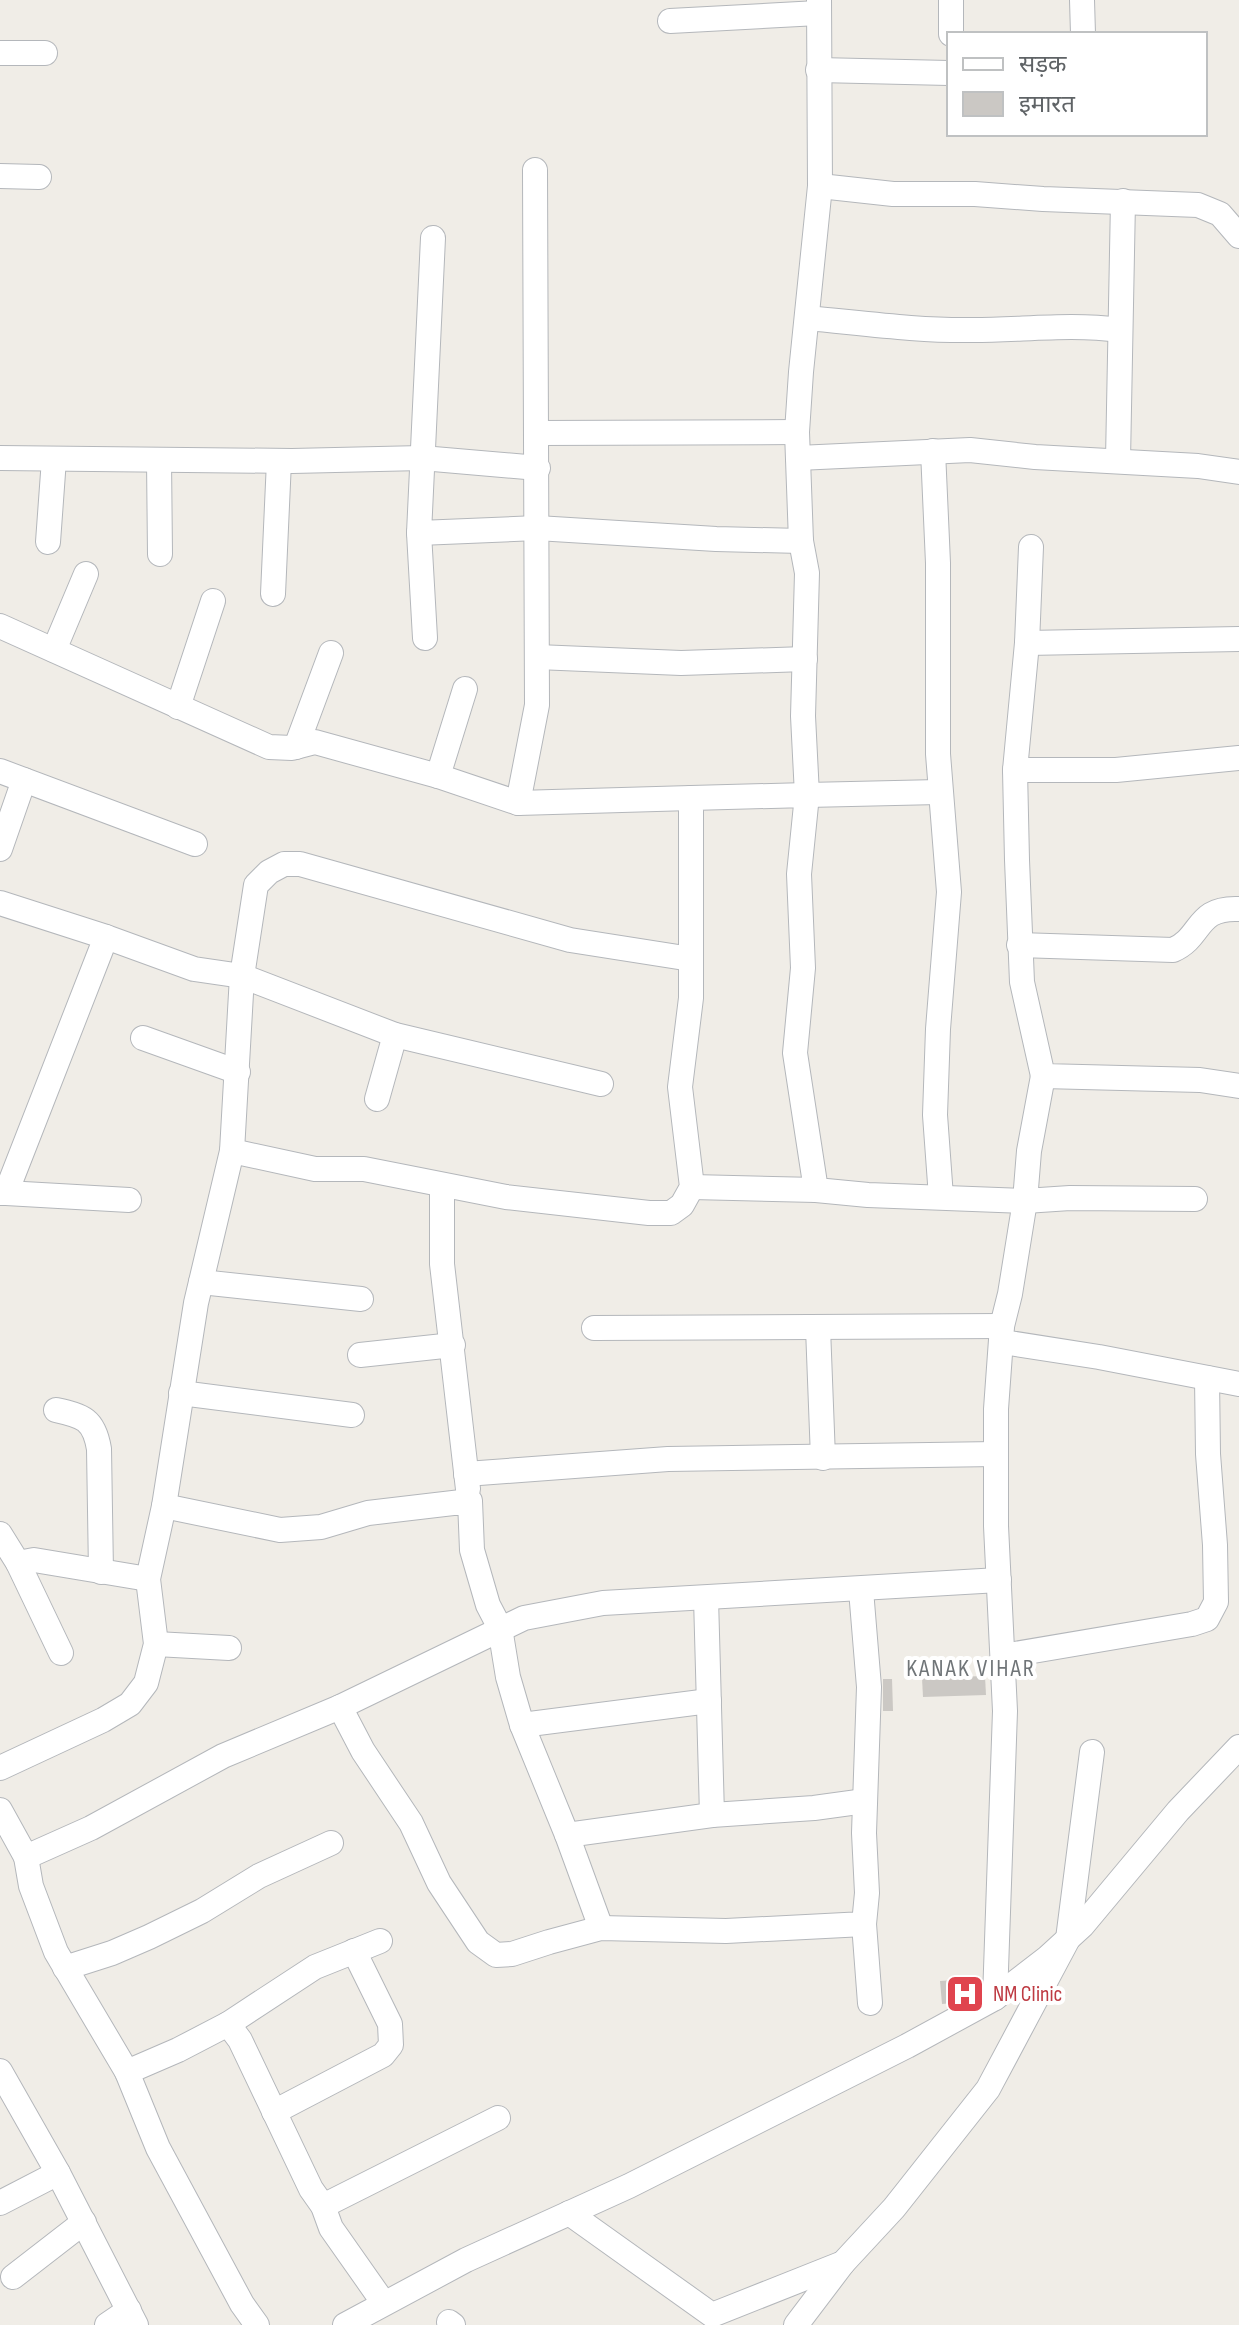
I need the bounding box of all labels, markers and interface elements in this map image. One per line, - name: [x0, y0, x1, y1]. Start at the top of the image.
- legend: [947, 32, 1207, 136]
- text: सड़क: [1019, 50, 1067, 79]
- text: इमारत: [1019, 90, 1076, 119]
- district label: KANAK VIHAR: [906, 1654, 1036, 1683]
- hospital icon: NM Clinic: [944, 1973, 986, 2015]
- place label: NM Clinic: [993, 1981, 1062, 2008]

